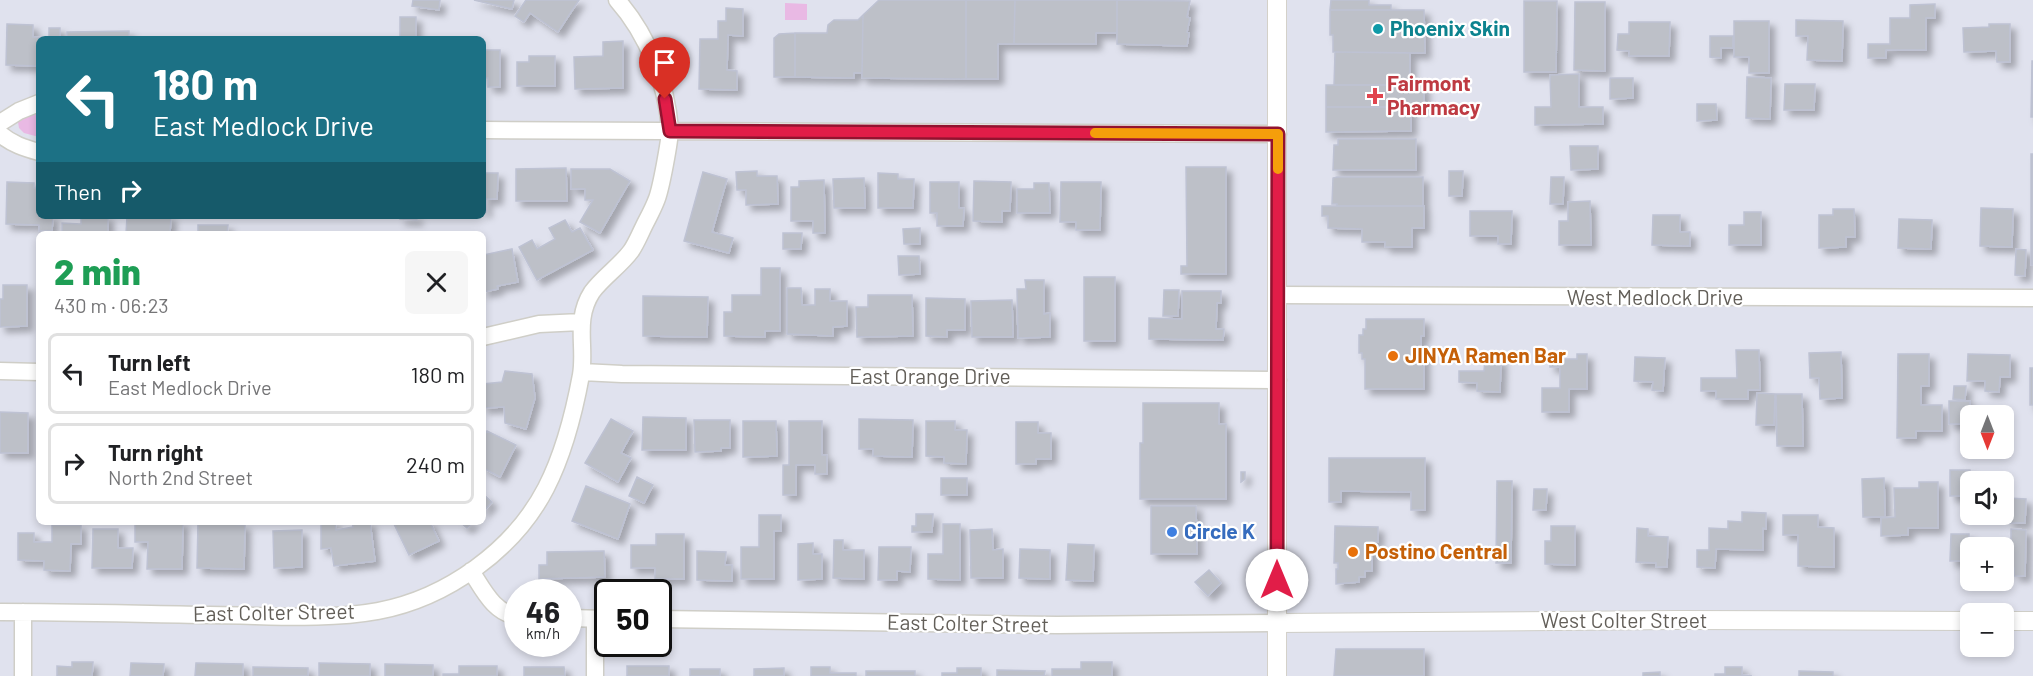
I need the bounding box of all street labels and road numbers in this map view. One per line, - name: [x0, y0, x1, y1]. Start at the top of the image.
- street label: West Medlock Drive: [1567, 284, 1743, 309]
- street label: East Orange Drive: [849, 363, 1011, 388]
- street label: East Colter Street: [193, 598, 355, 625]
- street label: West Colter Street: [1540, 607, 1708, 632]
- street label: East Colter Street: [887, 609, 1049, 636]

